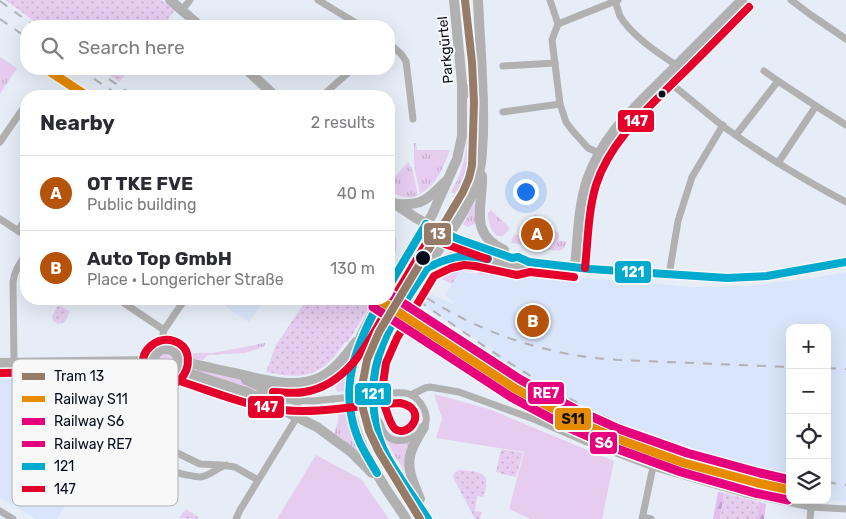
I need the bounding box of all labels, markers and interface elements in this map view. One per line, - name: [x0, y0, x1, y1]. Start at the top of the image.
- street label: Parkgürtel: [434, 16, 457, 84]
- search box: [20, 20, 395, 75]
- icon: search: [38, 34, 66, 62]
- text: Search here: [78, 36, 185, 59]
- unlabelled marker: [657, 89, 667, 99]
- line badge: 147: [617, 109, 655, 133]
- text: Nearby: [40, 110, 115, 135]
- text: 2 results: [311, 113, 375, 132]
- text: 147: [624, 113, 648, 130]
- text: OT TKE FVE: [87, 172, 193, 195]
- your location: [513, 179, 539, 205]
- text: A: [50, 184, 62, 203]
- text: 40 m: [337, 184, 375, 203]
- text: Public building: [87, 195, 197, 214]
- pin: A: [521, 215, 553, 253]
- line badge: 13: [423, 222, 452, 246]
- text: 13: [430, 226, 446, 243]
- text: Auto Top GmbH: [87, 247, 232, 270]
- unlabelled marker: [414, 249, 432, 267]
- text: B: [50, 259, 62, 278]
- text: 130 m: [330, 259, 375, 278]
- line badge: 121: [614, 260, 652, 284]
- text: 121: [621, 264, 645, 281]
- text: Place · Longericher Straße: [87, 270, 284, 289]
- pin: B: [517, 302, 549, 340]
- map controls: [786, 324, 831, 504]
- button: +: [786, 324, 831, 369]
- legend: [12, 359, 178, 506]
- text: Tram 13: [54, 368, 104, 385]
- button: −: [786, 369, 831, 414]
- line badge: RE7: [527, 381, 565, 405]
- line badge: 121: [354, 382, 392, 406]
- text: RE7: [533, 385, 559, 402]
- text: 121: [361, 386, 385, 403]
- text: Railway S11: [54, 391, 128, 408]
- line badge: 147: [247, 395, 285, 419]
- text: 147: [254, 399, 278, 416]
- line badge: S11: [554, 407, 592, 431]
- text: S11: [561, 411, 585, 428]
- text: Railway S6: [54, 413, 124, 430]
- button: locate: [786, 414, 831, 459]
- line badge: S6: [589, 431, 618, 455]
- text: S6: [595, 435, 613, 452]
- text: Railway RE7: [54, 436, 132, 453]
- text: 121: [54, 458, 74, 475]
- button: layers: [786, 459, 831, 504]
- text: 147: [54, 481, 76, 498]

